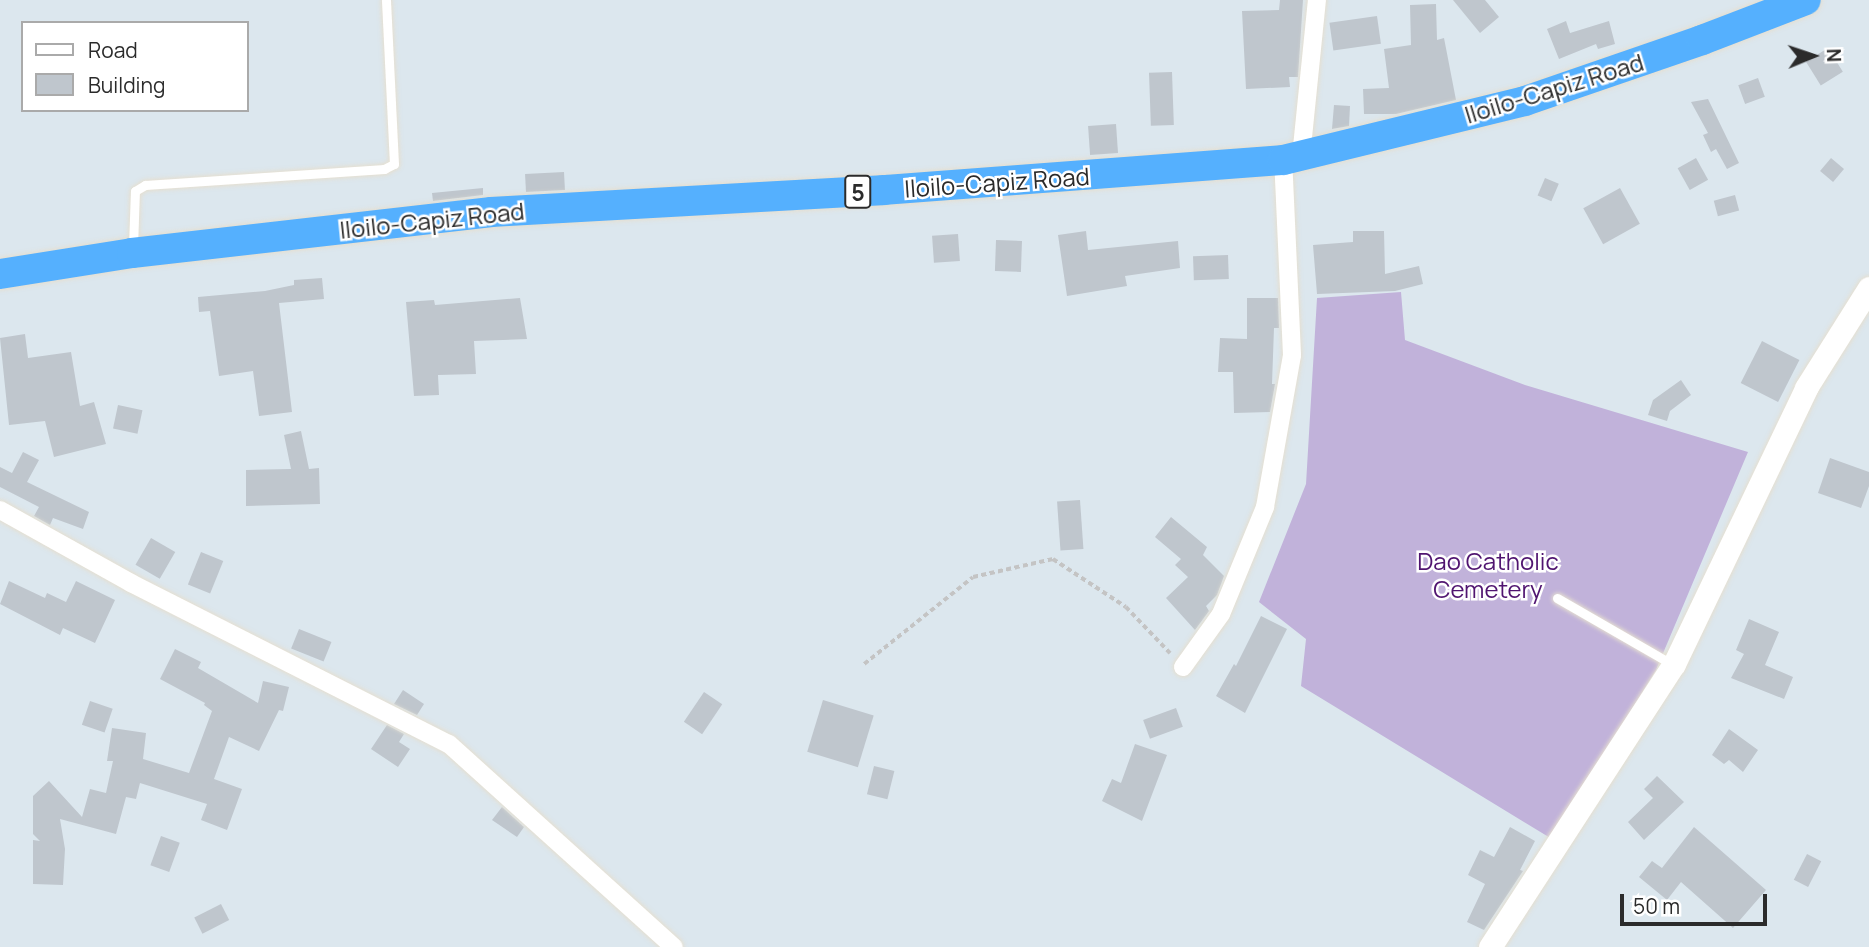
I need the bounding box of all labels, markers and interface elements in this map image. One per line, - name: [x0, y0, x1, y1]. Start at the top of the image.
- legend: [21, 21, 248, 112]
- north arrow: [1778, 21, 1848, 91]
- text: Road: [88, 36, 138, 64]
- street label: Iloilo-Capiz Road: [1461, 47, 1647, 129]
- text: N: [1821, 48, 1847, 63]
- text: Building: [88, 71, 165, 99]
- street label: Iloilo-Capiz Road: [903, 161, 1091, 203]
- road number: 5: [844, 172, 872, 211]
- street label: Iloilo-Capiz Road: [338, 196, 526, 244]
- park label: Dao Catholic Cemetery: [1417, 547, 1559, 603]
- scale bar: [1624, 880, 1771, 924]
- text: 50 m: [1633, 892, 1680, 920]

